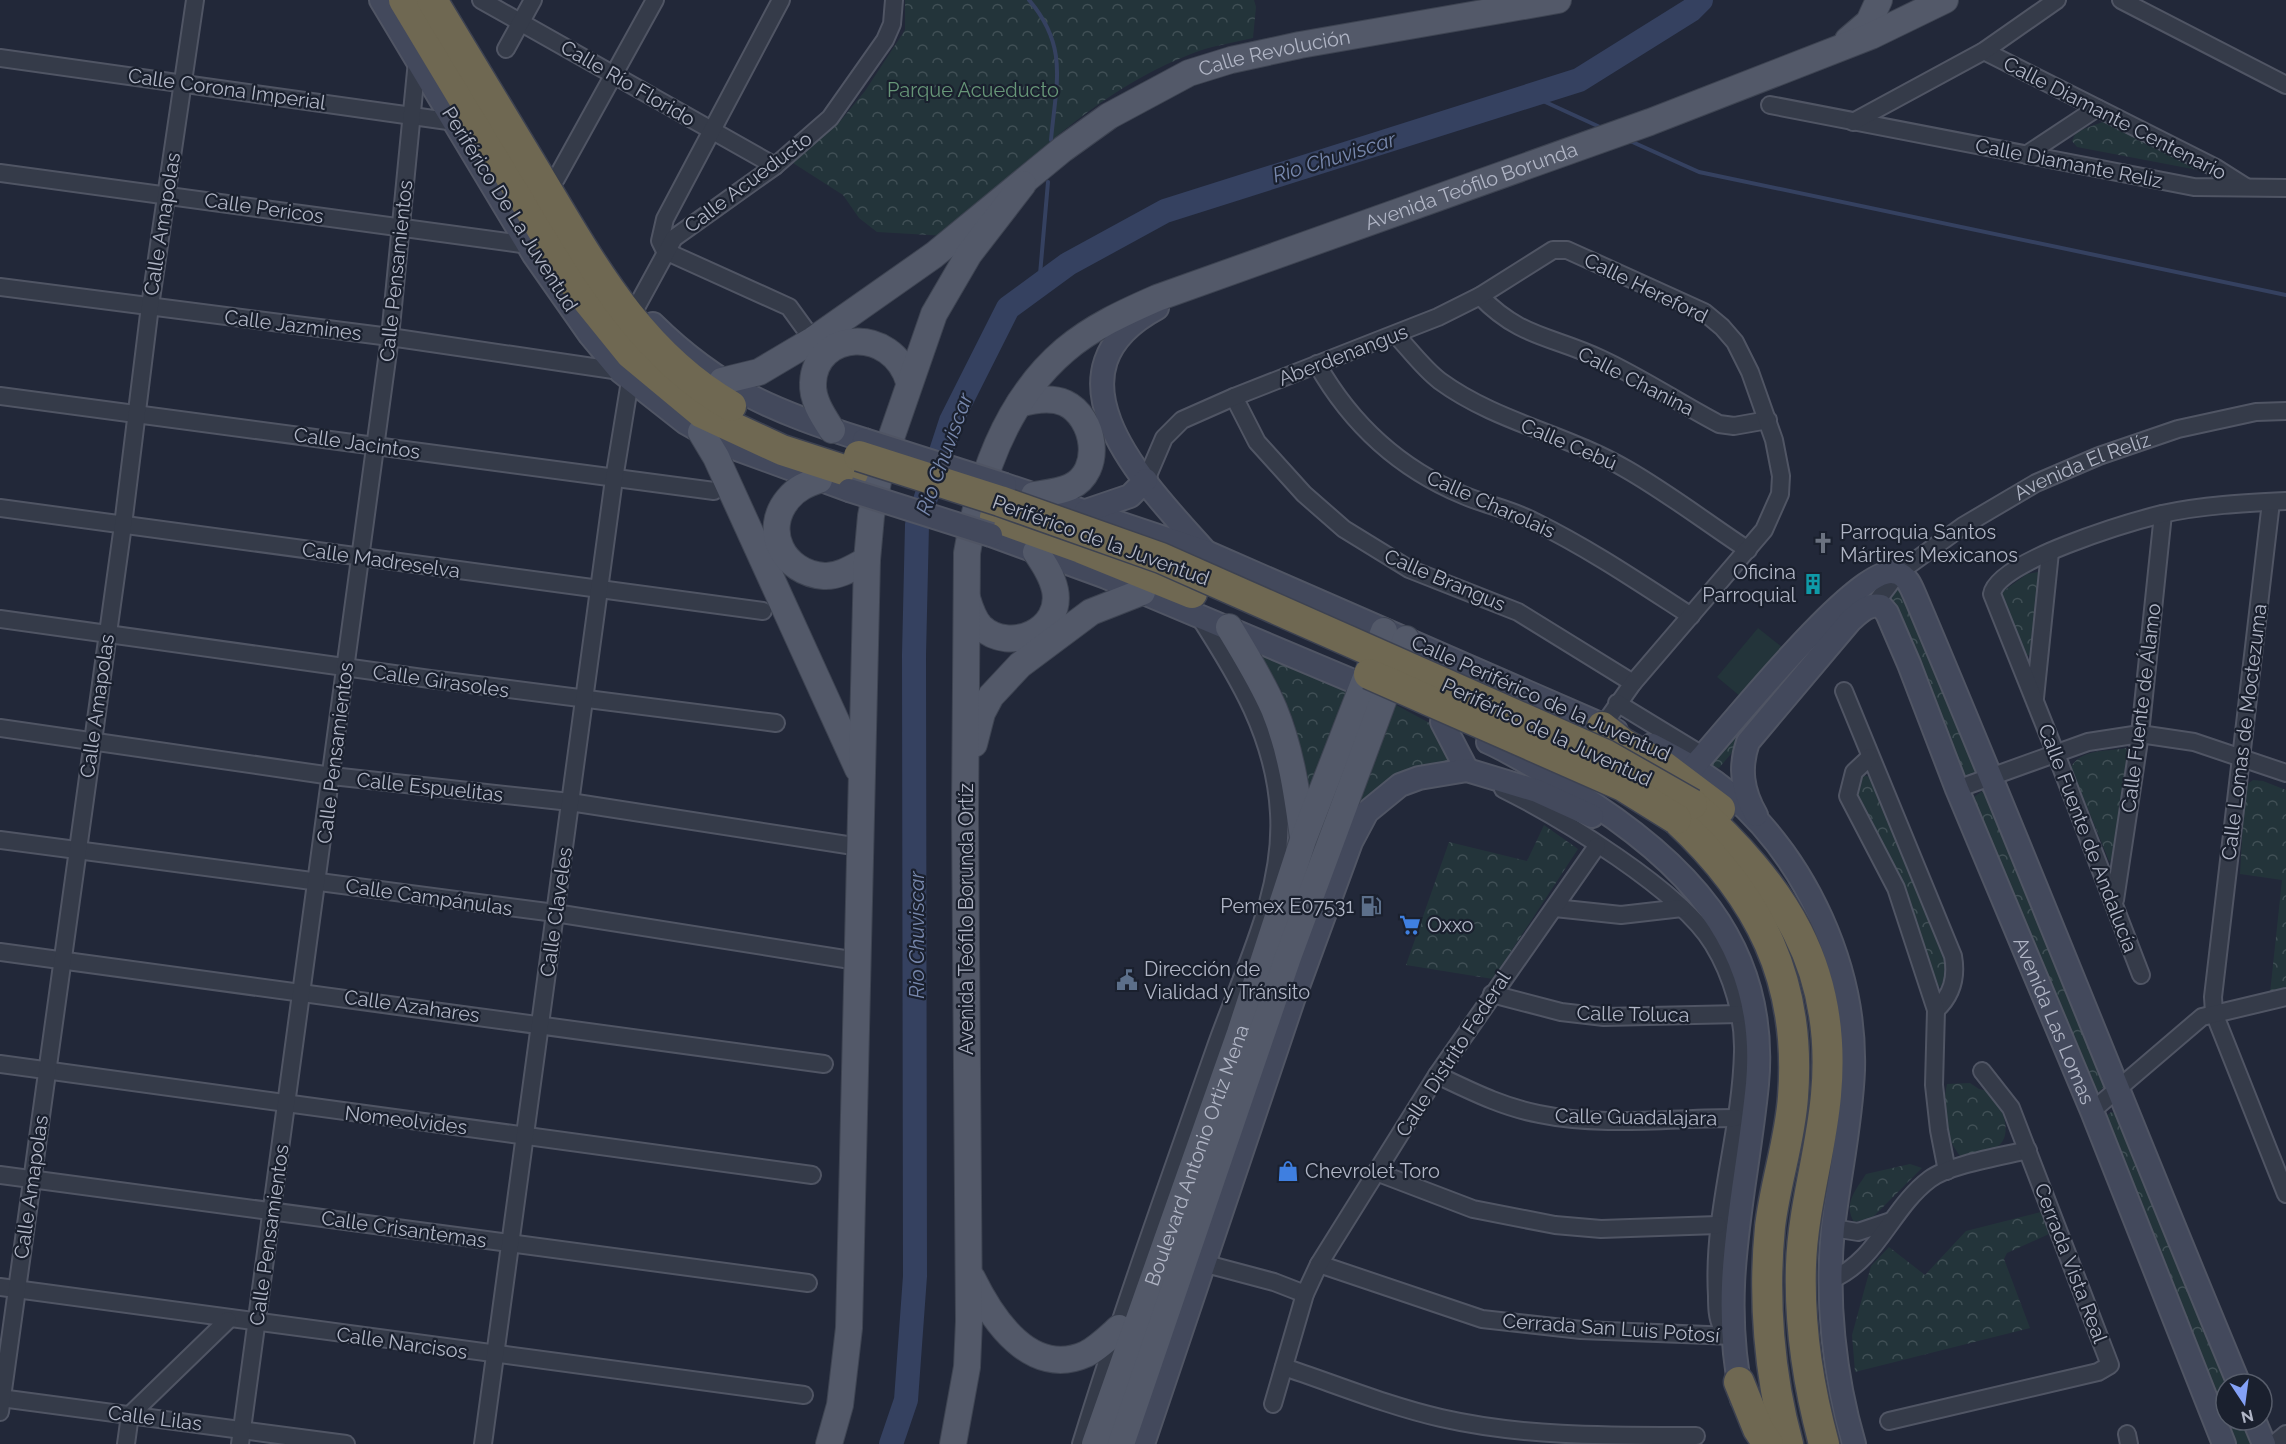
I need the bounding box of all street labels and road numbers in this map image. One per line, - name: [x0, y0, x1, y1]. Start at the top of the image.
- street label: Calle Revolución: [1195, 24, 1352, 81]
- street label: Calle Río Florido: [556, 35, 700, 131]
- street label: Calle Diamante Centenario: [1999, 51, 2231, 185]
- street label: Calle Corona Imperial: [127, 63, 328, 115]
- street label: Periférico De La Juventud: [437, 102, 583, 316]
- street label: Calle Acueducto: [680, 126, 816, 238]
- street label: Calle Diamante Reliz: [1973, 133, 2165, 193]
- street label: Avenida Teófilo Borunda: [1362, 137, 1581, 235]
- street label: Calle Amapolas: [139, 151, 185, 297]
- street label: Calle Pensamientos: [375, 179, 417, 363]
- street label: Calle Pericos: [203, 188, 325, 228]
- street label: Calle Hereford: [1580, 248, 1712, 328]
- street label: Calle Jazmines: [223, 305, 363, 345]
- street label: Aberdenangus: [1275, 319, 1411, 391]
- street label: Calle Chanina: [1574, 341, 1698, 421]
- street label: Calle Cebú: [1517, 413, 1621, 475]
- street label: Calle Jacintos: [292, 422, 422, 464]
- street label: Avenida El Relíz: [2009, 427, 2154, 505]
- street label: Calle Charolais: [1423, 465, 1559, 543]
- street label: Periférico de la Juventud: [989, 490, 1213, 590]
- street label: Calle Madreselva: [300, 537, 462, 583]
- street label: Calle Brangus: [1381, 544, 1509, 616]
- street label: Calle Fuente de Álamo: [2116, 602, 2166, 814]
- street label: Calle Lomas de Moctezuma: [2216, 602, 2272, 862]
- street label: Calle Periférico de la Juventud: [1407, 630, 1675, 766]
- street label: Calle Amapolas: [75, 633, 119, 779]
- street label: Calle Girasoles: [371, 660, 511, 702]
- street label: Calle Pensamientos: [312, 661, 358, 845]
- street label: Periférico de la Juventud: [1438, 673, 1656, 791]
- street label: Calle Fuente de Andalucía: [2033, 720, 2143, 956]
- street label: Calle Espuelitas: [356, 767, 504, 807]
- street label: Avenida Teófilo Borunda Ortíz: [954, 783, 978, 1055]
- street label: Calle Claveles: [535, 845, 577, 979]
- street label: Calle Campánulas: [344, 873, 514, 921]
- street label: Avenida Las Lomas: [2008, 933, 2100, 1108]
- street label: Calle Distrito Federal: [1390, 966, 1516, 1141]
- street label: Calle Azahares: [343, 985, 481, 1027]
- street label: Calle Toluca: [1576, 1001, 1690, 1027]
- street label: Boulevard Antonio Ortiz Mena: [1140, 1022, 1254, 1289]
- street label: Nomeolvides: [343, 1101, 469, 1139]
- street label: Calle Guadalajara: [1555, 1104, 1717, 1130]
- street label: Calle Amapolas: [9, 1114, 53, 1260]
- street label: Calle Pensamientos: [244, 1143, 294, 1327]
- street label: Cerrada Vista Real: [2029, 1180, 2113, 1347]
- street label: Calle Crisantemas: [320, 1206, 488, 1252]
- street label: Cerrada San Luis Potosí: [1502, 1308, 1721, 1348]
- street label: Calle Narcisos: [335, 1322, 469, 1364]
- street label: Calle Lilas: [107, 1400, 203, 1436]

